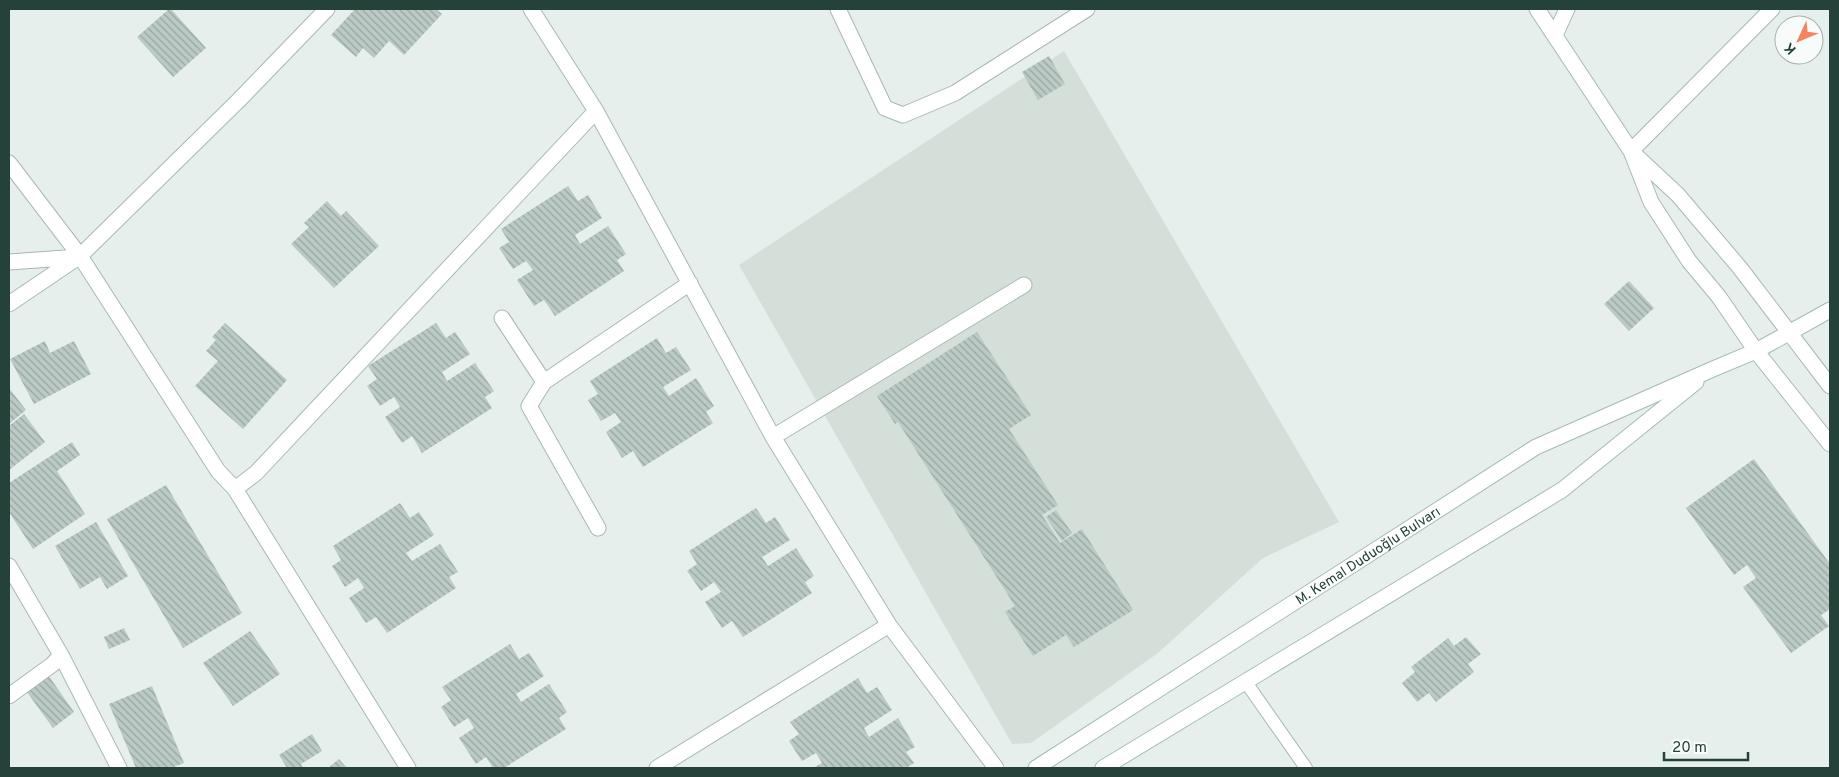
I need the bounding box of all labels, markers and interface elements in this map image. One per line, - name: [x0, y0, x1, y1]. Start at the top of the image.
- north arrow: [1774, 15, 1824, 65]
- text: K: [1781, 38, 1800, 57]
- street label: M. Kemal Duduoğlu Bulvarı: [1293, 504, 1444, 609]
- scale bar: [1664, 730, 1748, 762]
- text: 20 m: [1672, 739, 1707, 758]

